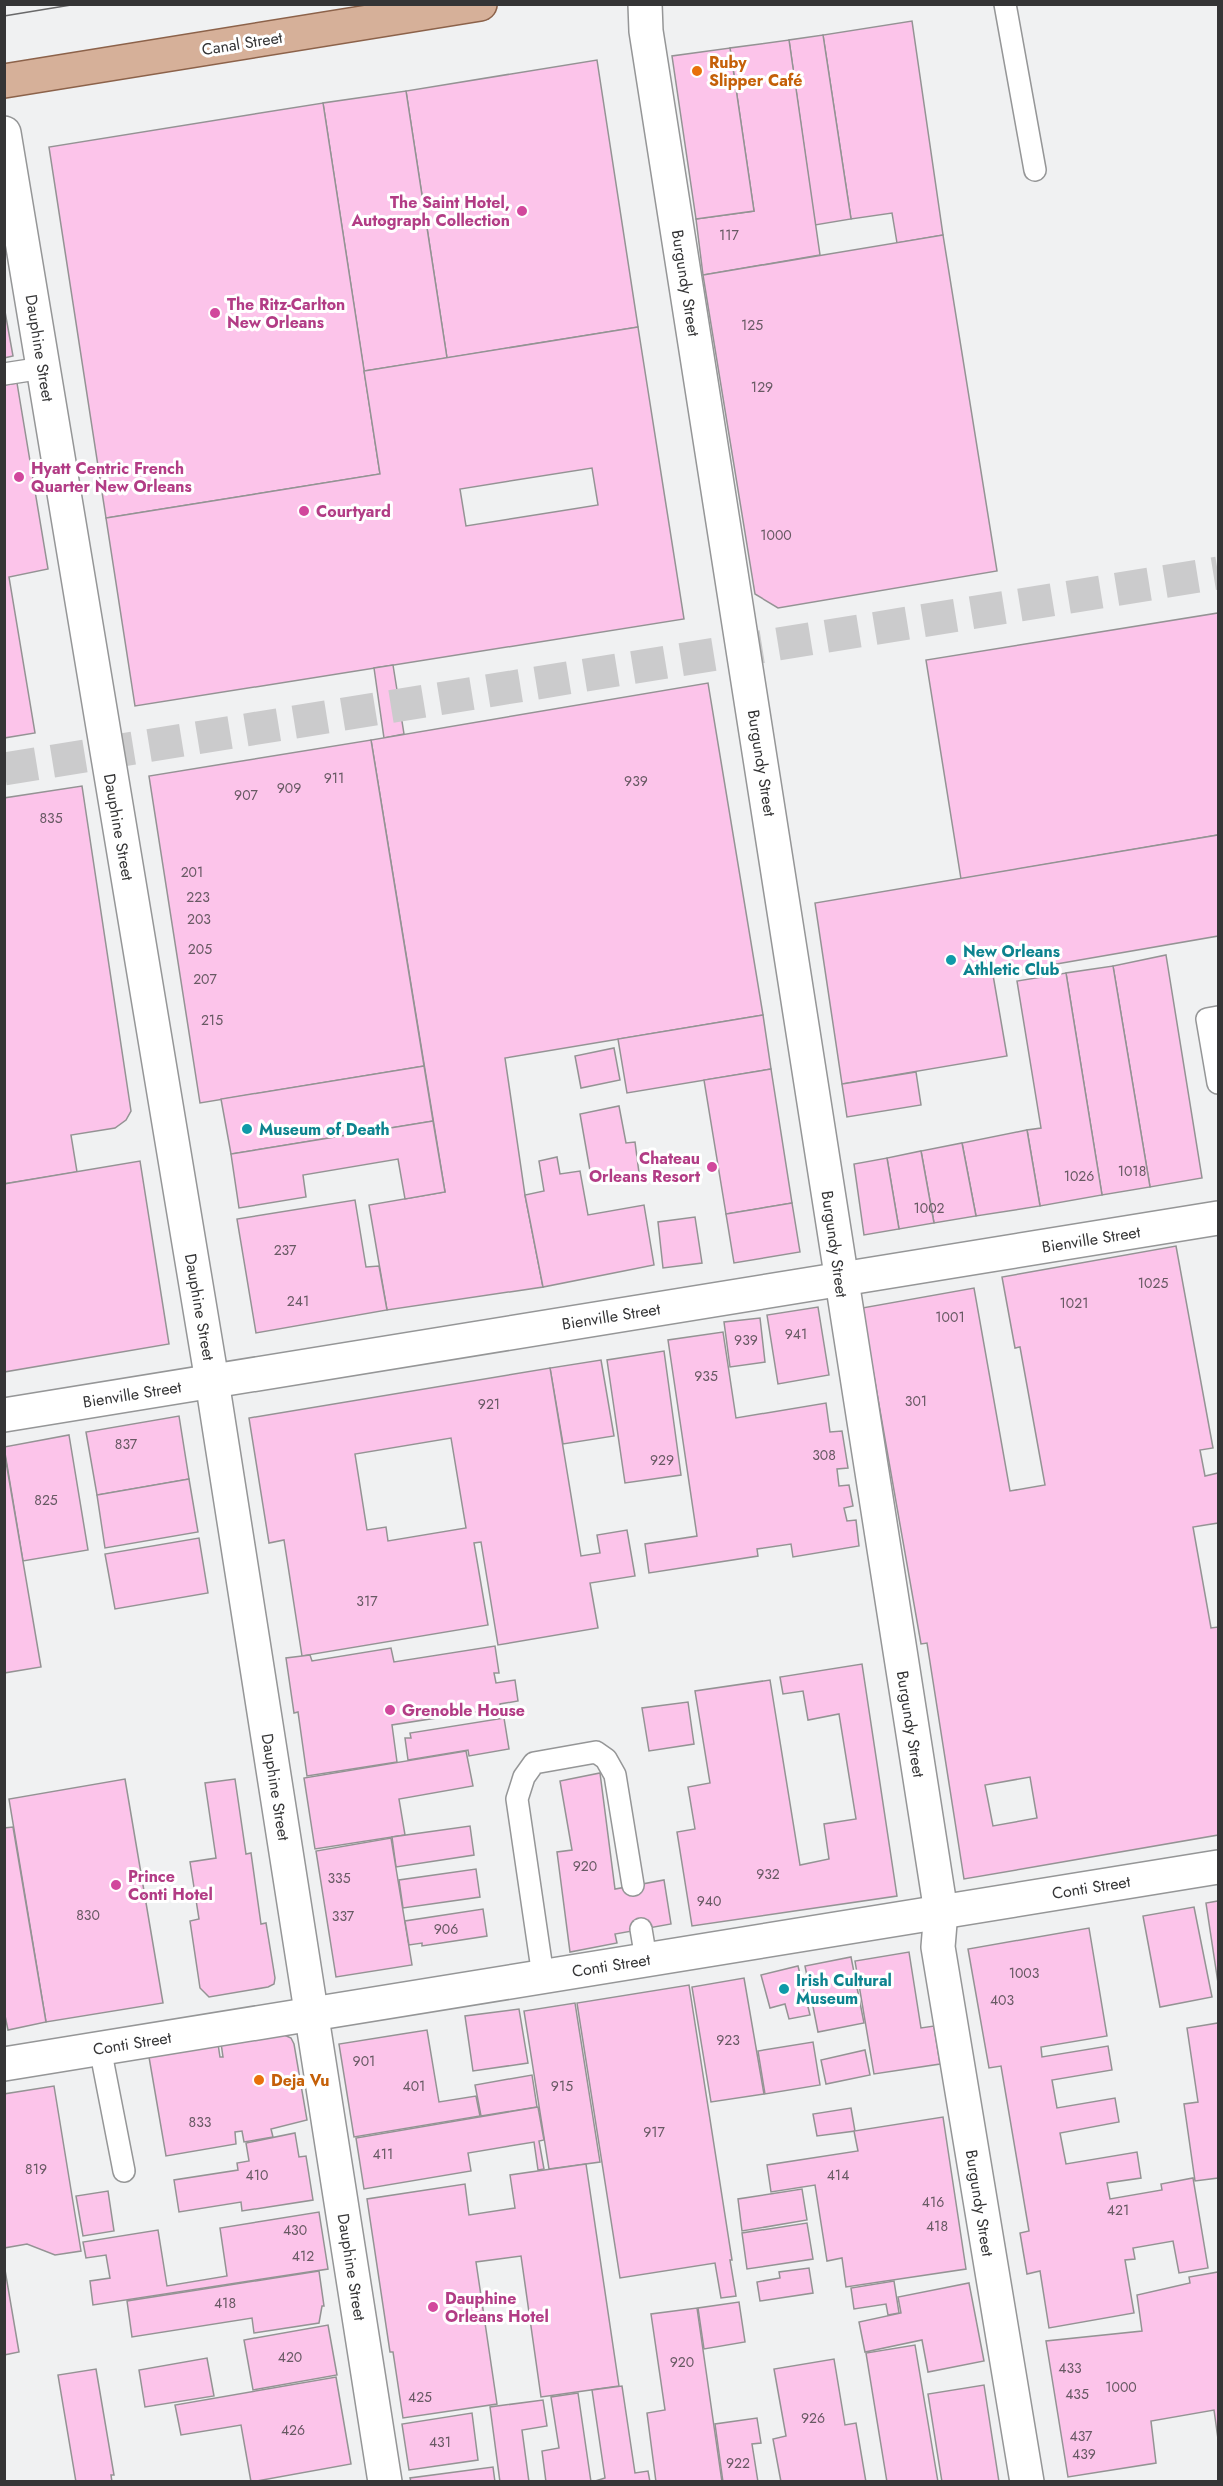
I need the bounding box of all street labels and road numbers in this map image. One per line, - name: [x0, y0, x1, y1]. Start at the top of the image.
- street label: Canal Street: [200, 26, 284, 61]
- street label: Burgundy Street: [666, 228, 705, 338]
- street label: Dauphine Street: [20, 293, 59, 404]
- street label: Burgundy Street: [742, 708, 781, 818]
- street label: Dauphine Street: [98, 772, 139, 883]
- street label: Burgundy Street: [816, 1189, 853, 1299]
- street label: Bienville Street: [1040, 1220, 1142, 1259]
- street label: Dauphine Street: [179, 1252, 220, 1363]
- street label: Bienville Street: [560, 1297, 662, 1336]
- street label: Bienville Street: [81, 1375, 183, 1414]
- street label: Burgundy Street: [891, 1669, 930, 1779]
- street label: Dauphine Street: [256, 1732, 295, 1843]
- street label: Conti Street: [1050, 1870, 1132, 1905]
- street label: Conti Street: [570, 1948, 652, 1983]
- street label: Conti Street: [91, 2026, 173, 2061]
- street label: Burgundy Street: [960, 2148, 999, 2258]
- street label: Dauphine Street: [332, 2212, 371, 2323]

